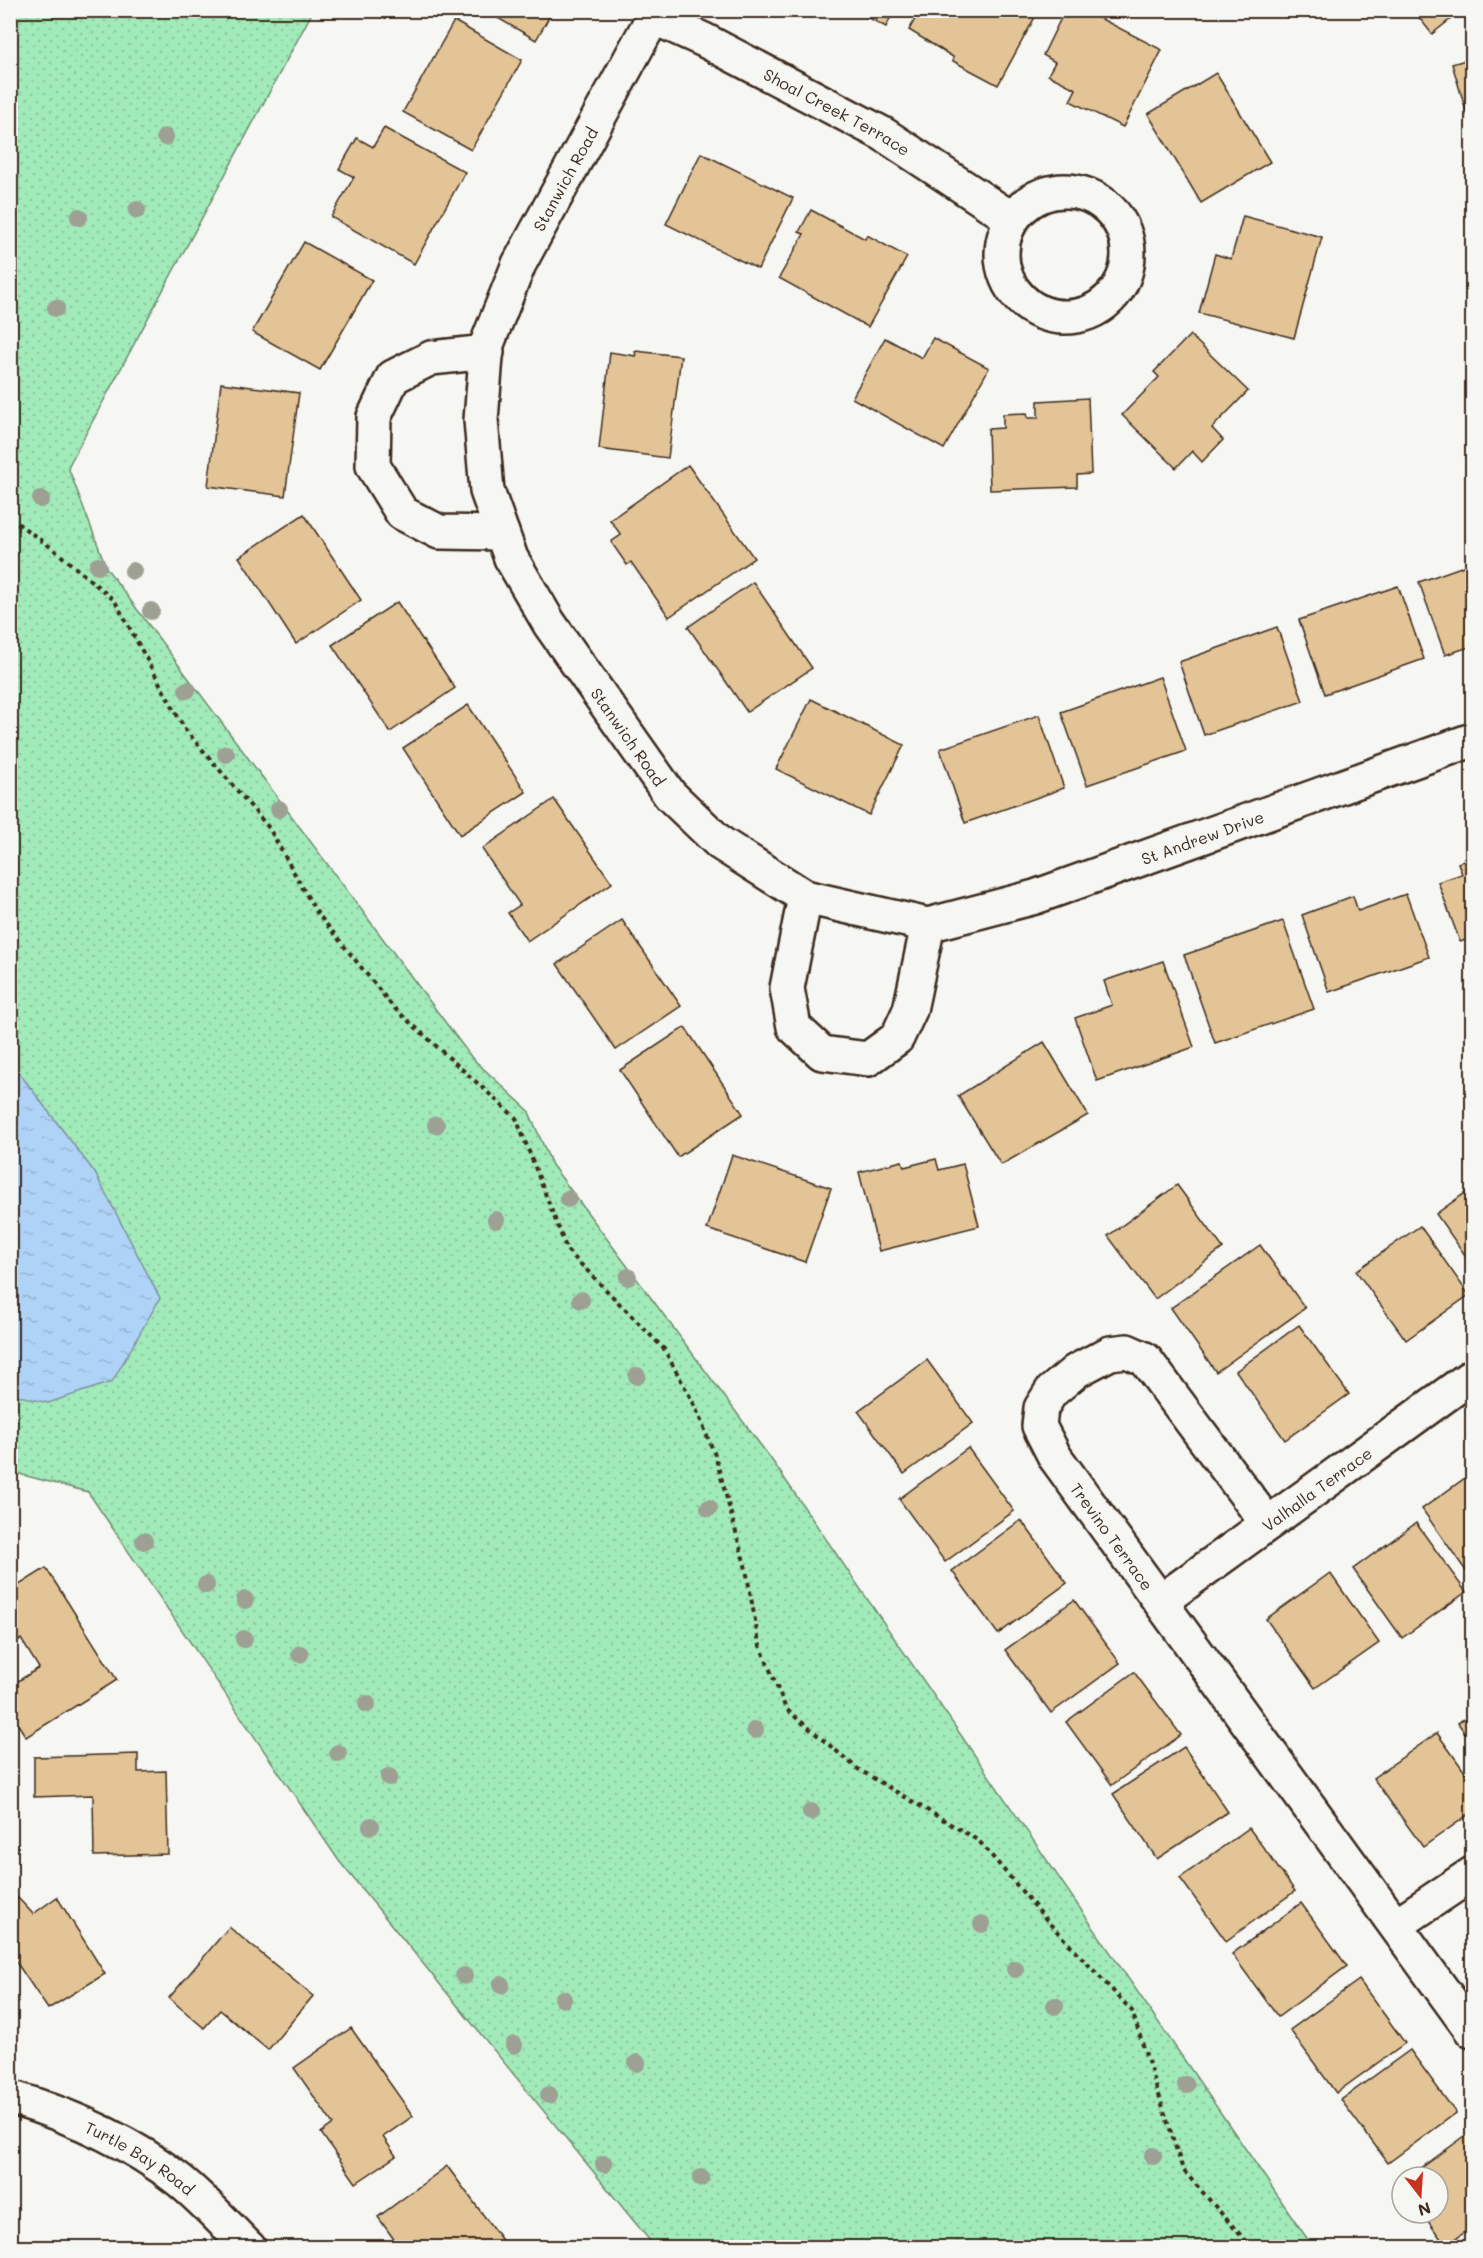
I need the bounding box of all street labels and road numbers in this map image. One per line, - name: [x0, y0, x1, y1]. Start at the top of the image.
- street label: Shoal Creek Terrace: [760, 63, 914, 160]
- street label: Stanwich Road: [528, 123, 602, 235]
- street label: Stanwich Road: [587, 683, 671, 790]
- street label: St Andrew Drive: [1138, 805, 1267, 869]
- street label: Valhalla Terrace: [1257, 1442, 1376, 1535]
- street label: Trevino Terrace: [1066, 1478, 1159, 1594]
- street label: Turtle Bay Road: [82, 2116, 199, 2199]

